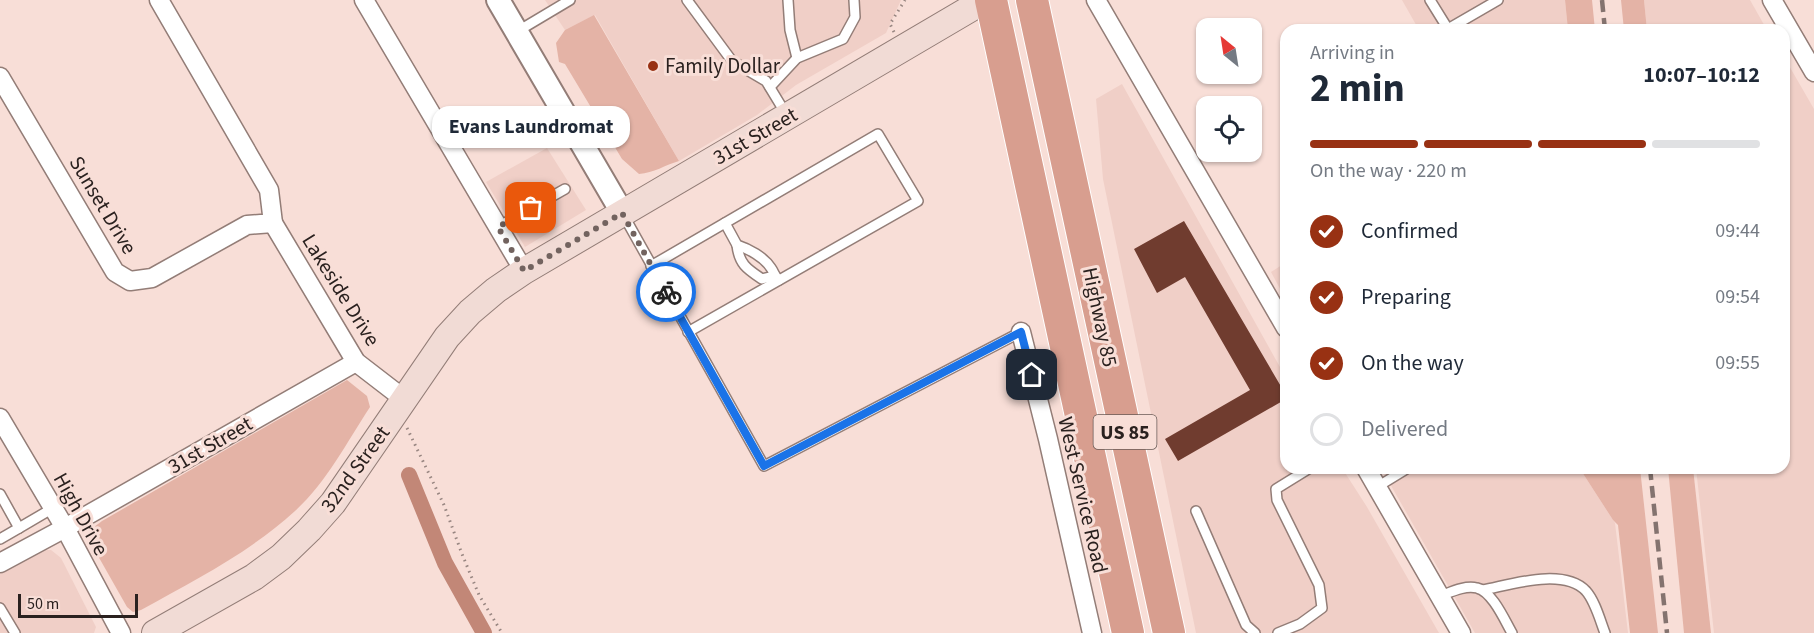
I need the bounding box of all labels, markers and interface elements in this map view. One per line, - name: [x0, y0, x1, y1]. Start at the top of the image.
- north arrow: [1196, 18, 1262, 84]
- map controls: [1196, 18, 1262, 162]
- text: Arriving in: [1310, 39, 1395, 67]
- place label: Family Dollar: [665, 51, 781, 81]
- marker: Family Dollar: [646, 59, 660, 73]
- text: 10:07–10:12: [1643, 59, 1760, 91]
- text: 2 min: [1310, 61, 1405, 117]
- button: locate: [1196, 96, 1262, 162]
- street label: 31st Street: [707, 100, 803, 172]
- callout: Evans Laundromat: [432, 106, 630, 148]
- text: Evans Laundromat: [449, 113, 613, 141]
- street label: Sunset Drive: [62, 150, 144, 260]
- text: On the way · 220 m: [1310, 157, 1467, 185]
- pin: [505, 182, 556, 233]
- icon: bag: [514, 191, 547, 224]
- icon: check: [1310, 215, 1343, 248]
- text: Confirmed: [1361, 215, 1458, 247]
- text: 09:44: [1715, 217, 1760, 245]
- street label: Lakeside Drive: [295, 228, 387, 352]
- courier: [636, 262, 696, 322]
- street label: Highway 85: [1075, 264, 1125, 370]
- icon: bike: [650, 276, 683, 309]
- icon: check: [1310, 281, 1343, 314]
- text: Preparing: [1361, 281, 1451, 313]
- text: 09:54: [1715, 283, 1760, 311]
- icon: check: [1310, 347, 1343, 380]
- text: On the way: [1361, 347, 1464, 379]
- pin: [1006, 349, 1057, 400]
- text: 09:55: [1715, 349, 1760, 377]
- icon: home: [1015, 358, 1048, 391]
- street label: 31st Street: [162, 409, 258, 481]
- text: Delivered: [1361, 413, 1448, 445]
- street label: West Service Road: [1050, 414, 1116, 576]
- road number: US 85: [1094, 415, 1156, 449]
- street label: 32nd Street: [313, 419, 397, 519]
- street label: High Drive: [46, 467, 116, 561]
- scale bar: [18, 591, 138, 618]
- text: 50 m: [27, 593, 59, 615]

